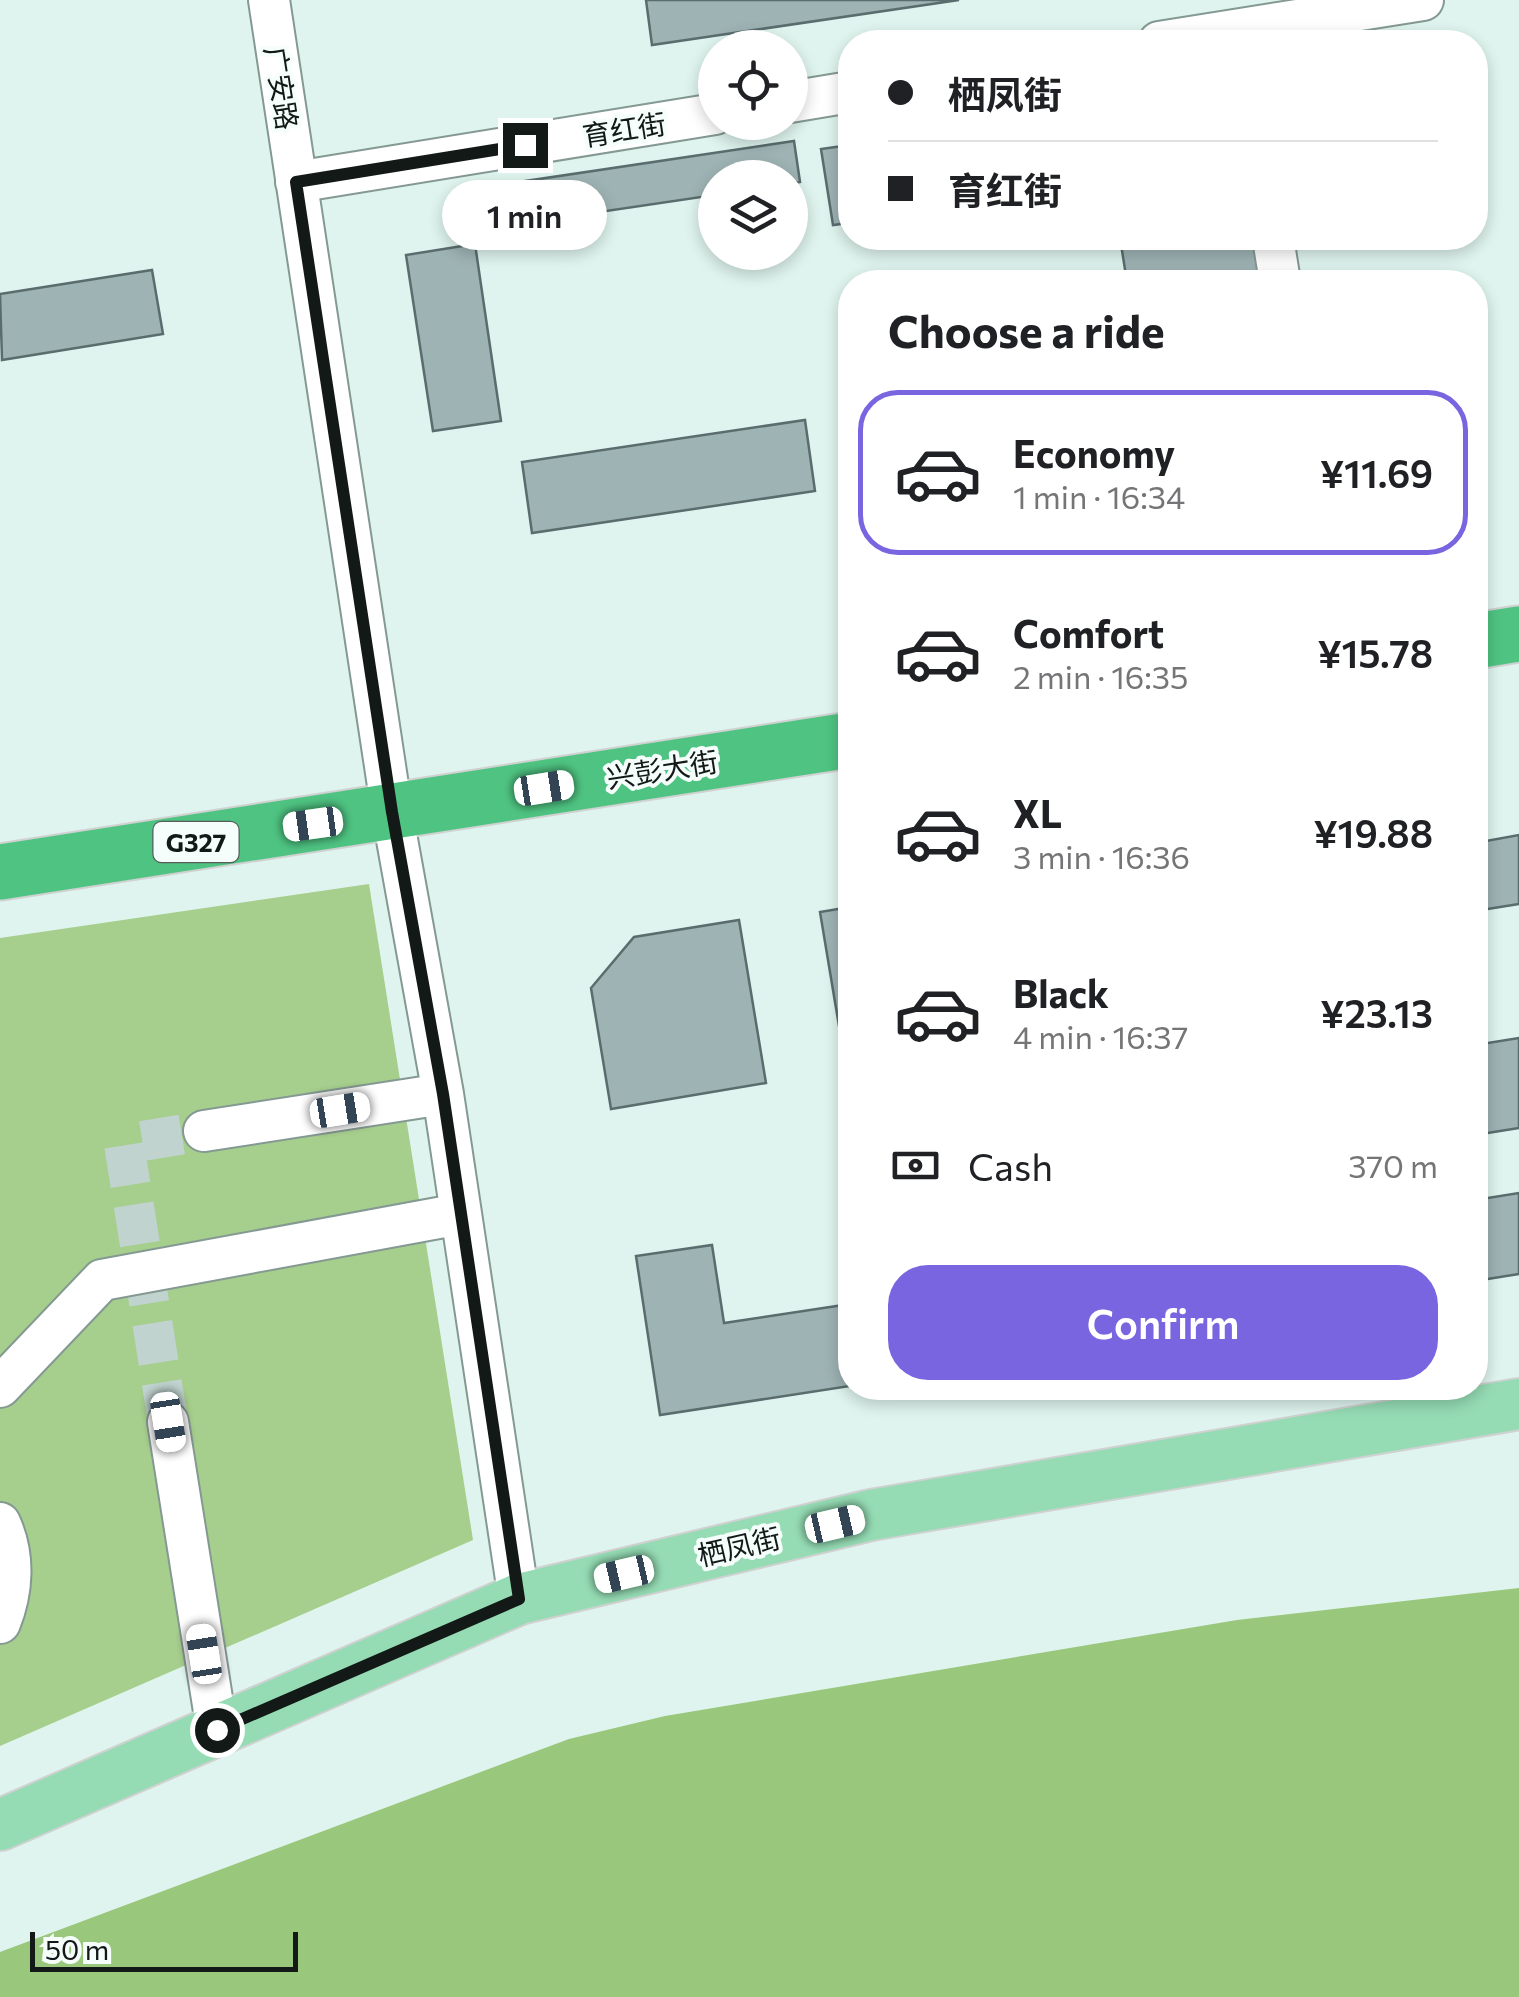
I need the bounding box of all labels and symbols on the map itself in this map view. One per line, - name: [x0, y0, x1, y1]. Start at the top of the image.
- street label: 广安路: [259, 44, 305, 132]
- street label: 育红街: [580, 106, 668, 152]
- route end: [503, 123, 548, 168]
- callout: 1 min: [442, 180, 608, 250]
- street label: 兴彭大街: [604, 743, 720, 795]
- car: [512, 768, 576, 808]
- car: [281, 805, 345, 843]
- road number: G327: [154, 822, 238, 862]
- car: [308, 1090, 372, 1130]
- car: [148, 1390, 188, 1454]
- car: [802, 1503, 868, 1545]
- street label: 栖凤街: [694, 1520, 784, 1572]
- car: [591, 1553, 657, 1595]
- car: [184, 1622, 224, 1686]
- route start: [195, 1708, 240, 1753]
- scale bar: [30, 1927, 298, 1972]

